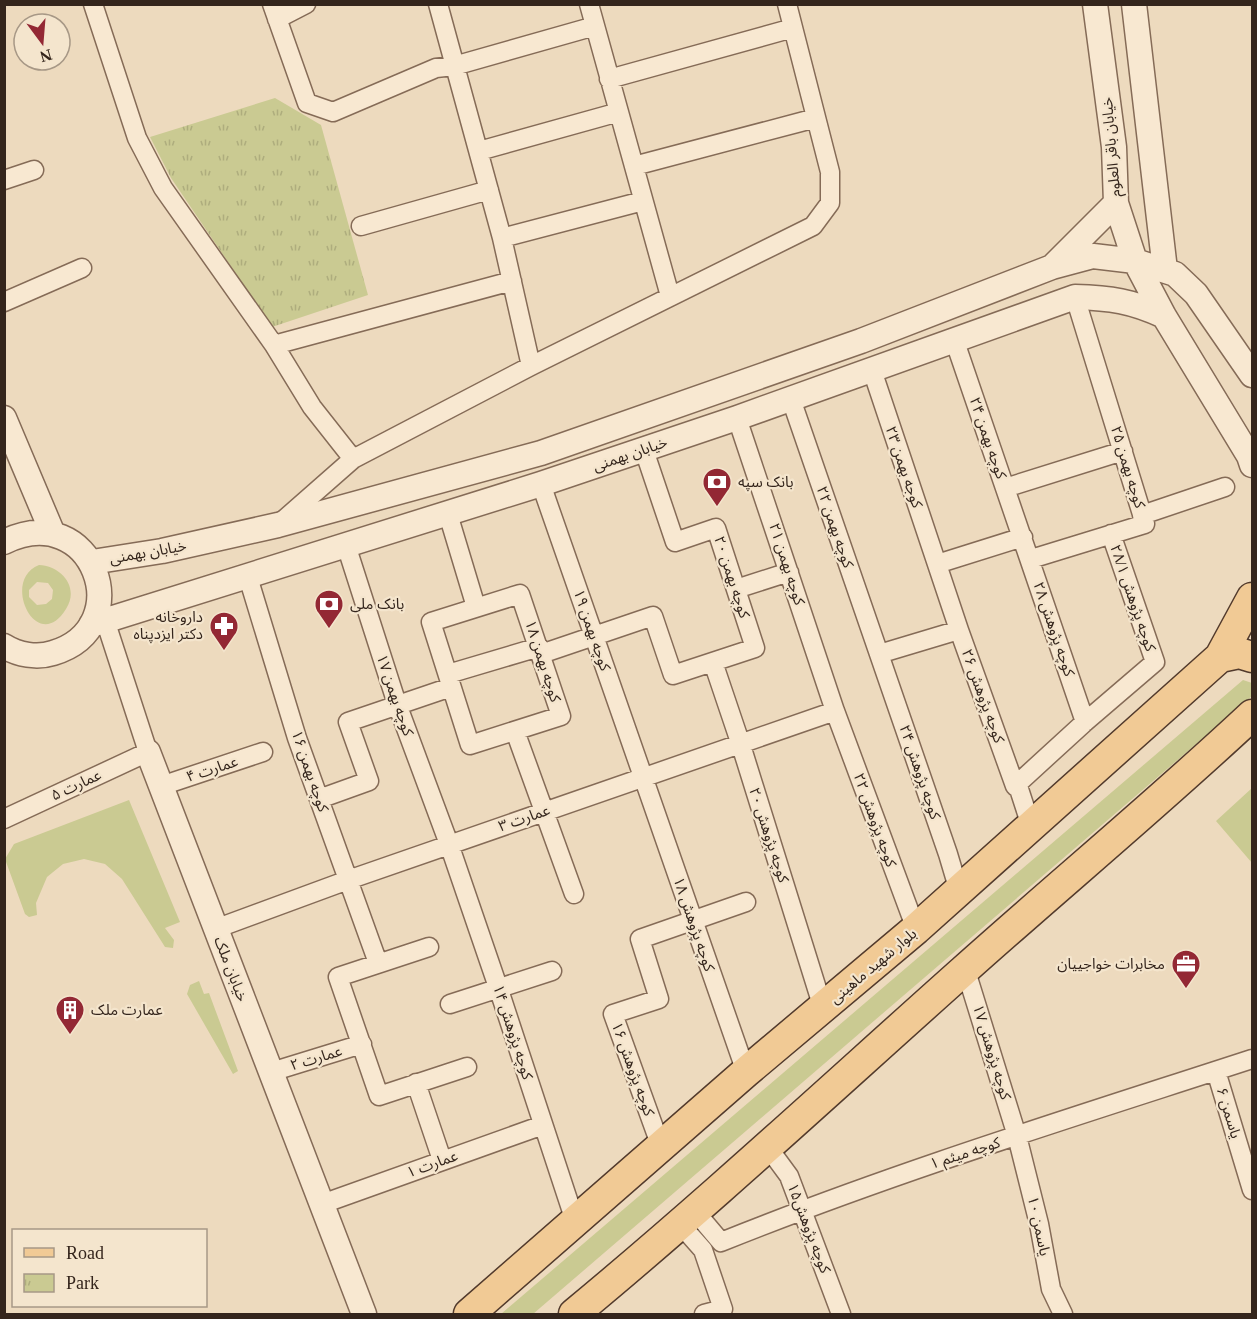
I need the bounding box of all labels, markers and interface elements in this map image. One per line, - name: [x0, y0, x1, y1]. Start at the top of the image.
- north arrow: [12, 12, 72, 72]
- text: N: [38, 46, 54, 66]
- street label: خیابان باقر العلوم: [1099, 96, 1126, 198]
- street label: کوچه بهمن ۲۴: [965, 395, 1010, 482]
- street label: کوجه بهمن ۲۳: [882, 424, 926, 511]
- street label: کوچه بهمن ۲۵: [1106, 424, 1148, 512]
- street label: خیابان بهمنی: [591, 434, 670, 475]
- bank icon: بانک سپه: [701, 466, 733, 508]
- place label: بانک سپه: [738, 474, 793, 492]
- street label: کوچه بهمن ۲۲: [812, 484, 857, 571]
- street label: کوچه بهمن ۲۱: [764, 521, 808, 608]
- street label: کوچه بهمن ۲۰: [709, 534, 753, 621]
- street label: خیابان بهمنی: [108, 537, 188, 568]
- street label: کوچه پژوهش ۲۸/۱: [1105, 543, 1159, 655]
- street label: کوچه پژوهش ۲۸: [1028, 580, 1078, 680]
- street label: کوچه بهمن ۱۹: [569, 587, 614, 674]
- bank icon: بانک ملی: [313, 588, 345, 630]
- place label: بانک ملی: [350, 596, 404, 613]
- place label: داروخانه دکتر ایزدپناه: [134, 609, 203, 644]
- pharmacy icon: داروخانه دکتر ایزدپناه: [208, 610, 240, 652]
- street label: کوچه بهمن ۱۸: [520, 618, 564, 705]
- street label: کوچه پژوهش ۲۶: [957, 647, 1008, 747]
- street label: کوچه بهمن ۱۷: [372, 652, 417, 739]
- street label: کوچه پژوهش ۲۴: [894, 723, 944, 823]
- street label: کوچه بهمن ۱۶: [287, 728, 332, 815]
- street label: عمارت ۴: [184, 753, 241, 786]
- street label: عمارت ۵: [48, 766, 104, 804]
- street label: کوچه پژوهش ۲۲: [849, 771, 900, 871]
- street label: کوچه پژوهش ۲۰: [744, 786, 792, 886]
- street label: عمارت ۳: [496, 802, 553, 835]
- street label: کوچه پژوهش ۱۸: [668, 875, 718, 975]
- street label: بلوار شهید ماهینی: [827, 925, 920, 1008]
- street label: خیابان ملک: [210, 934, 251, 1004]
- office icon: مخابرات خواجییان: [1170, 948, 1202, 990]
- place label: مخابرات خواجییان: [1057, 956, 1165, 973]
- street label: کوچه پژوهش ۱۴: [488, 983, 536, 1083]
- building icon: عمارت ملک: [54, 994, 86, 1036]
- place label: عمارت ملک: [91, 1002, 163, 1019]
- street label: کوچه پژوهش ۱۷: [968, 1002, 1014, 1103]
- street label: کوچه پژوهش ۱۶: [607, 1020, 658, 1120]
- street label: عمارت ۲: [288, 1042, 345, 1074]
- street label: یاسمن ۶: [1213, 1086, 1244, 1141]
- street label: کوچه میثم ۱: [928, 1134, 1004, 1175]
- street label: عمارت ۱: [404, 1147, 461, 1182]
- street label: کوچه پژوهش۱۵: [783, 1181, 834, 1277]
- street label: یاسمن ۱۰: [1024, 1194, 1053, 1258]
- legend: [12, 1229, 207, 1307]
- text: Road: [66, 1243, 104, 1263]
- text: Park: [66, 1273, 99, 1293]

